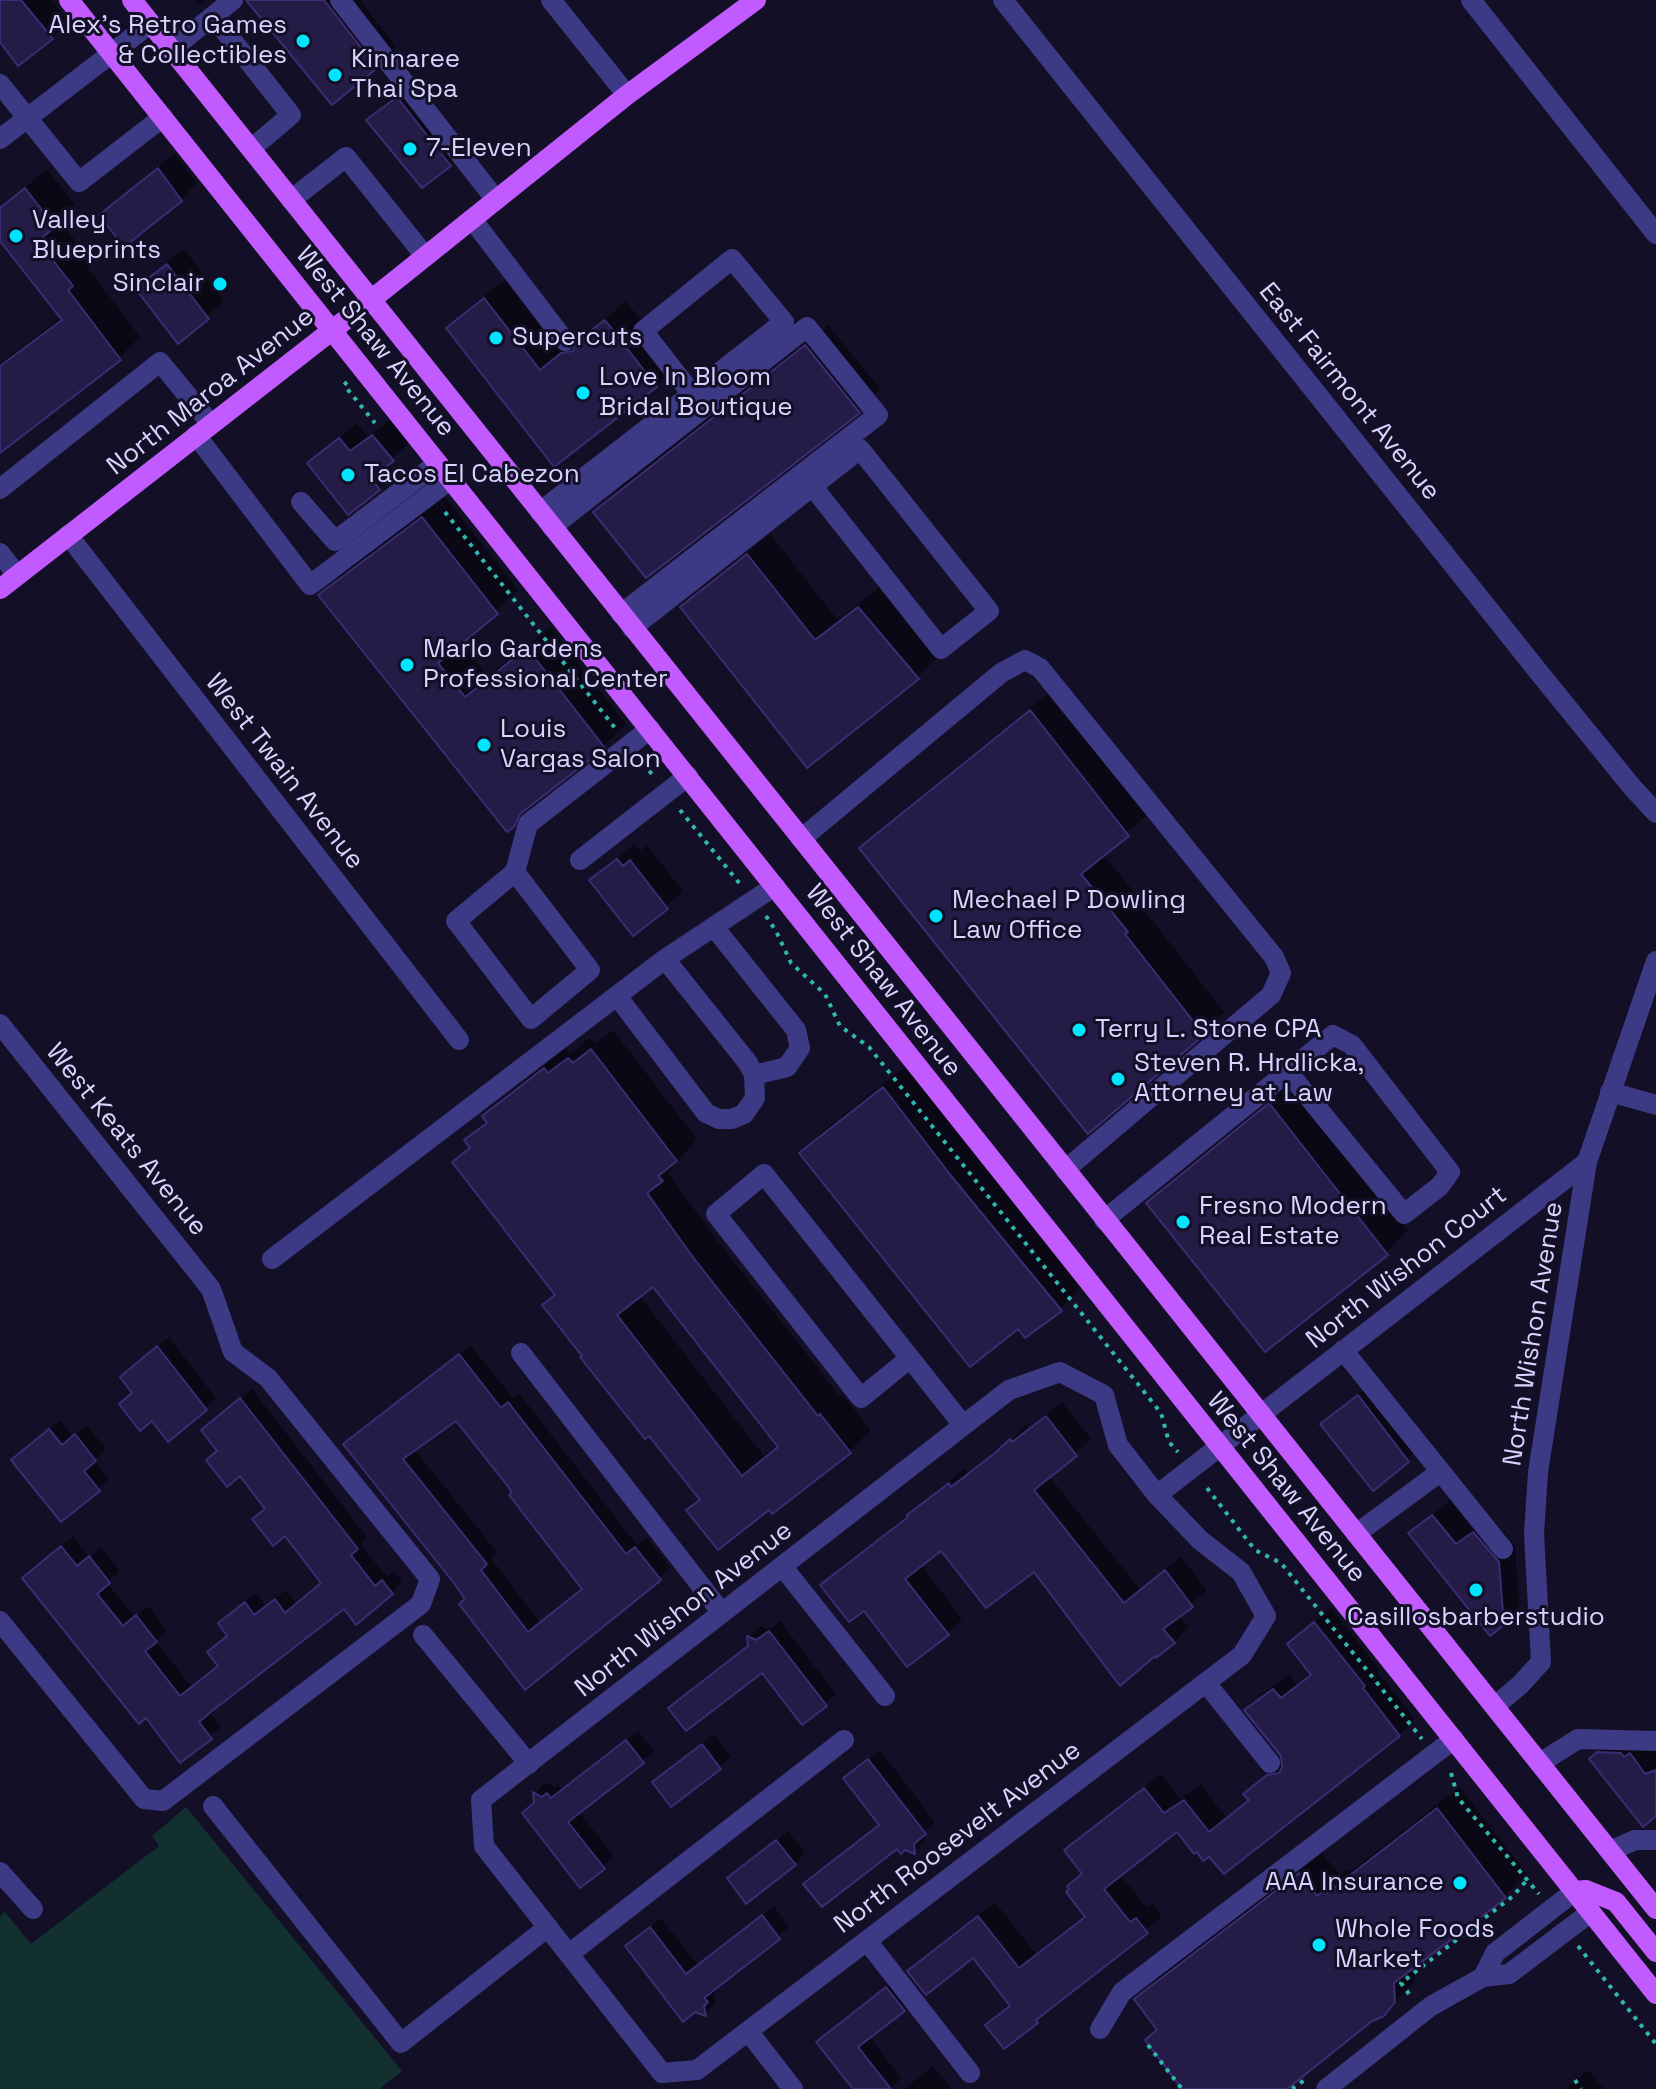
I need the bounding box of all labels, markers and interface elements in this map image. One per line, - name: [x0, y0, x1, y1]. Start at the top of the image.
- place label: Alex's Retro Games & Collectibles: [49, 10, 287, 72]
- marker: Alex's Retro Games & Collectibles: [294, 32, 312, 50]
- place label: Kinnaree Thai Spa: [351, 44, 460, 106]
- marker: Kinnaree Thai Spa: [326, 66, 344, 84]
- place label: 7-Eleven: [426, 133, 532, 165]
- marker: 7-Eleven: [401, 140, 419, 158]
- place label: Valley Blueprints: [32, 205, 161, 266]
- marker: Valley Blueprints: [7, 227, 25, 245]
- street label: West Shaw Avenue: [289, 241, 461, 443]
- place label: Sinclair: [113, 268, 204, 300]
- marker: Sinclair: [211, 275, 229, 293]
- street label: East Fairmont Avenue: [1252, 277, 1446, 507]
- street label: North Maroa Avenue: [101, 302, 321, 482]
- place label: Supercuts: [512, 322, 642, 354]
- marker: Supercuts: [487, 329, 505, 347]
- place label: Love In Bloom Bridal Boutique: [599, 362, 793, 424]
- marker: Love In Bloom Bridal Boutique: [574, 384, 592, 402]
- place label: Tacos El Cabezon: [364, 459, 580, 491]
- marker: Tacos El Cabezon: [339, 466, 357, 484]
- place label: Marlo Gardens Professional Center: [423, 634, 668, 696]
- marker: Marlo Gardens Professional Center: [398, 656, 416, 674]
- street label: West Twain Avenue: [198, 668, 370, 876]
- place label: Louis Vargas Salon: [500, 714, 661, 776]
- marker: Louis Vargas Salon: [475, 736, 493, 754]
- street label: West Shaw Avenue: [798, 879, 968, 1083]
- place label: Mechael P Dowling Law Office: [952, 885, 1186, 946]
- marker: Mechael P Dowling Law Office: [927, 907, 945, 925]
- place label: Terry L. Stone CPA: [1095, 1014, 1321, 1046]
- marker: Terry L. Stone CPA: [1070, 1021, 1088, 1039]
- street label: West Keats Avenue: [39, 1037, 213, 1243]
- place label: Steven R. Hrdlicka, Attorney at Law: [1134, 1048, 1364, 1110]
- marker: Steven R. Hrdlicka, Attorney at Law: [1109, 1070, 1127, 1088]
- street label: North Wishon Court: [1301, 1180, 1513, 1356]
- place label: Fresno Modern Real Estate: [1199, 1191, 1387, 1252]
- street label: North Wishon Avenue: [1498, 1200, 1570, 1468]
- marker: Fresno Modern Real Estate: [1174, 1213, 1192, 1231]
- street label: West Shaw Avenue: [1200, 1387, 1372, 1589]
- street label: North Wishon Avenue: [569, 1516, 799, 1704]
- marker: Casillosbarberstudio: [1467, 1581, 1485, 1599]
- place label: Casillosbarberstudio: [1347, 1602, 1605, 1634]
- street label: North Roosevelt Avenue: [829, 1735, 1087, 1941]
- place label: AAA Insurance: [1265, 1867, 1444, 1899]
- marker: AAA Insurance: [1451, 1874, 1469, 1892]
- place label: Whole Foods Market: [1335, 1914, 1495, 1976]
- marker: Whole Foods Market: [1310, 1936, 1328, 1954]

